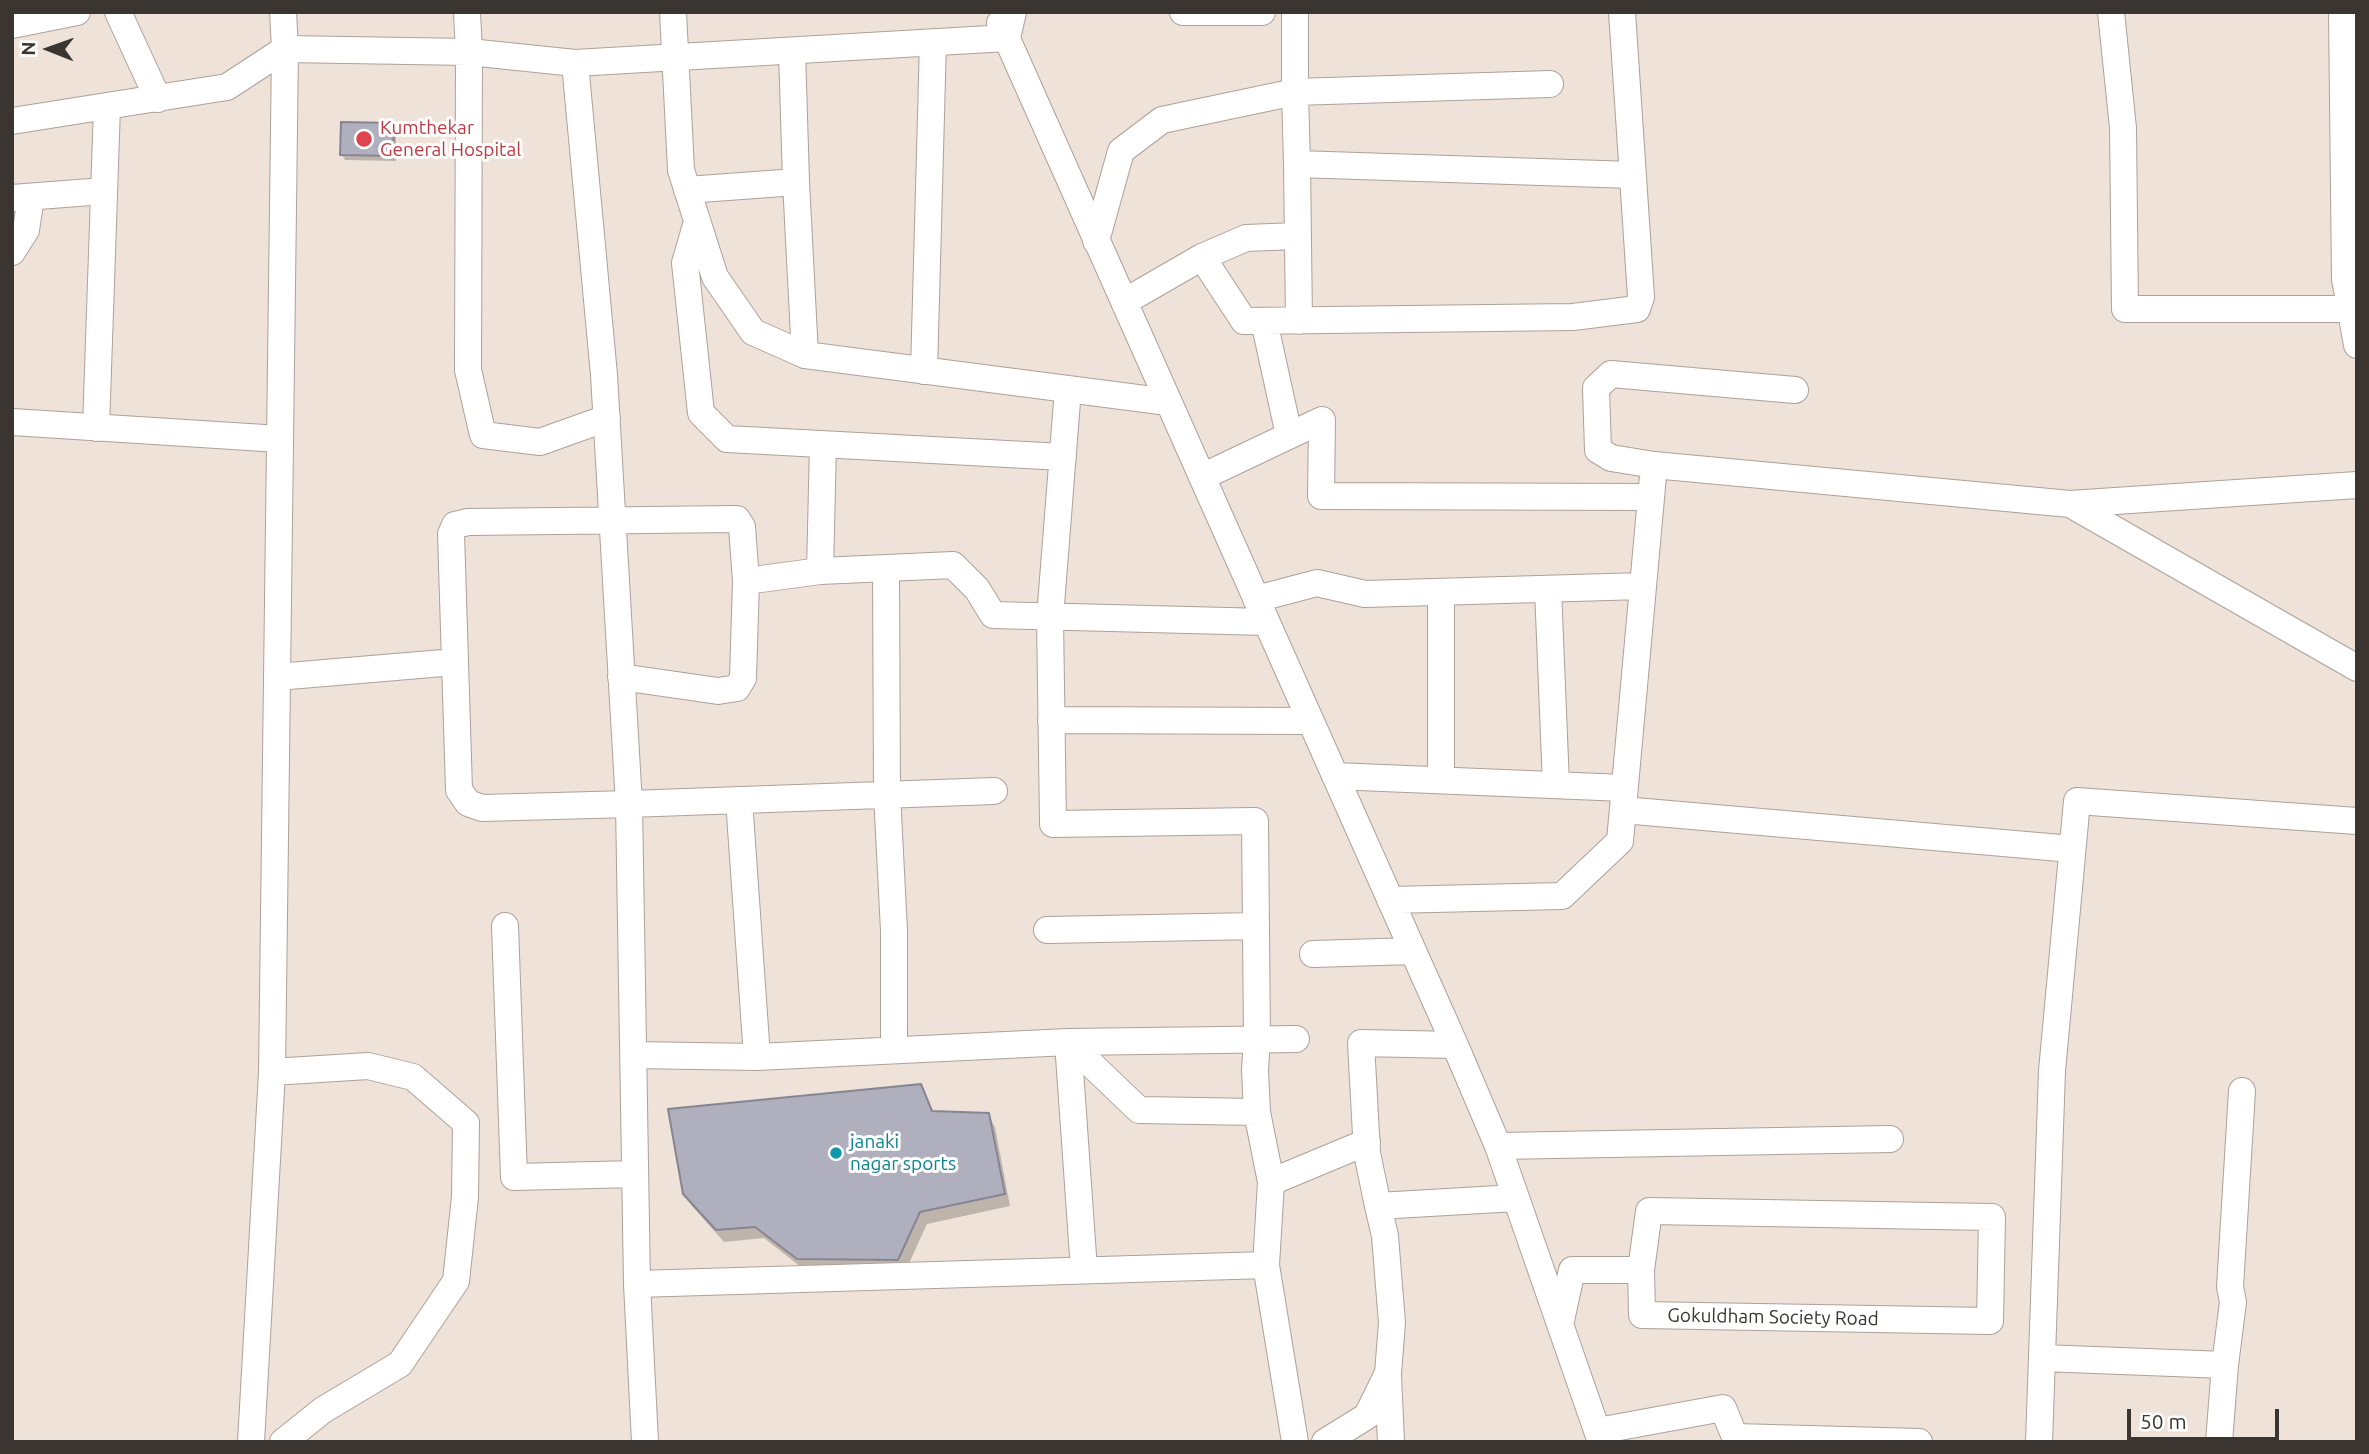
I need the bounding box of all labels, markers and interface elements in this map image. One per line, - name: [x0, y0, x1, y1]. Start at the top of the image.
- north arrow: [14, 14, 84, 84]
- text: N: [17, 41, 39, 56]
- place label: Kumthekar General Hospital: [380, 117, 521, 161]
- marker: Kumthekar General Hospital: [354, 129, 374, 149]
- place label: janaki nagar sports: [850, 1131, 956, 1175]
- marker: janaki nagar sports: [828, 1145, 844, 1161]
- street label: Gokuldham Society Road: [1667, 1304, 1879, 1330]
- scale bar: [2131, 1394, 2283, 1438]
- text: 50 m: [2140, 1409, 2187, 1433]

